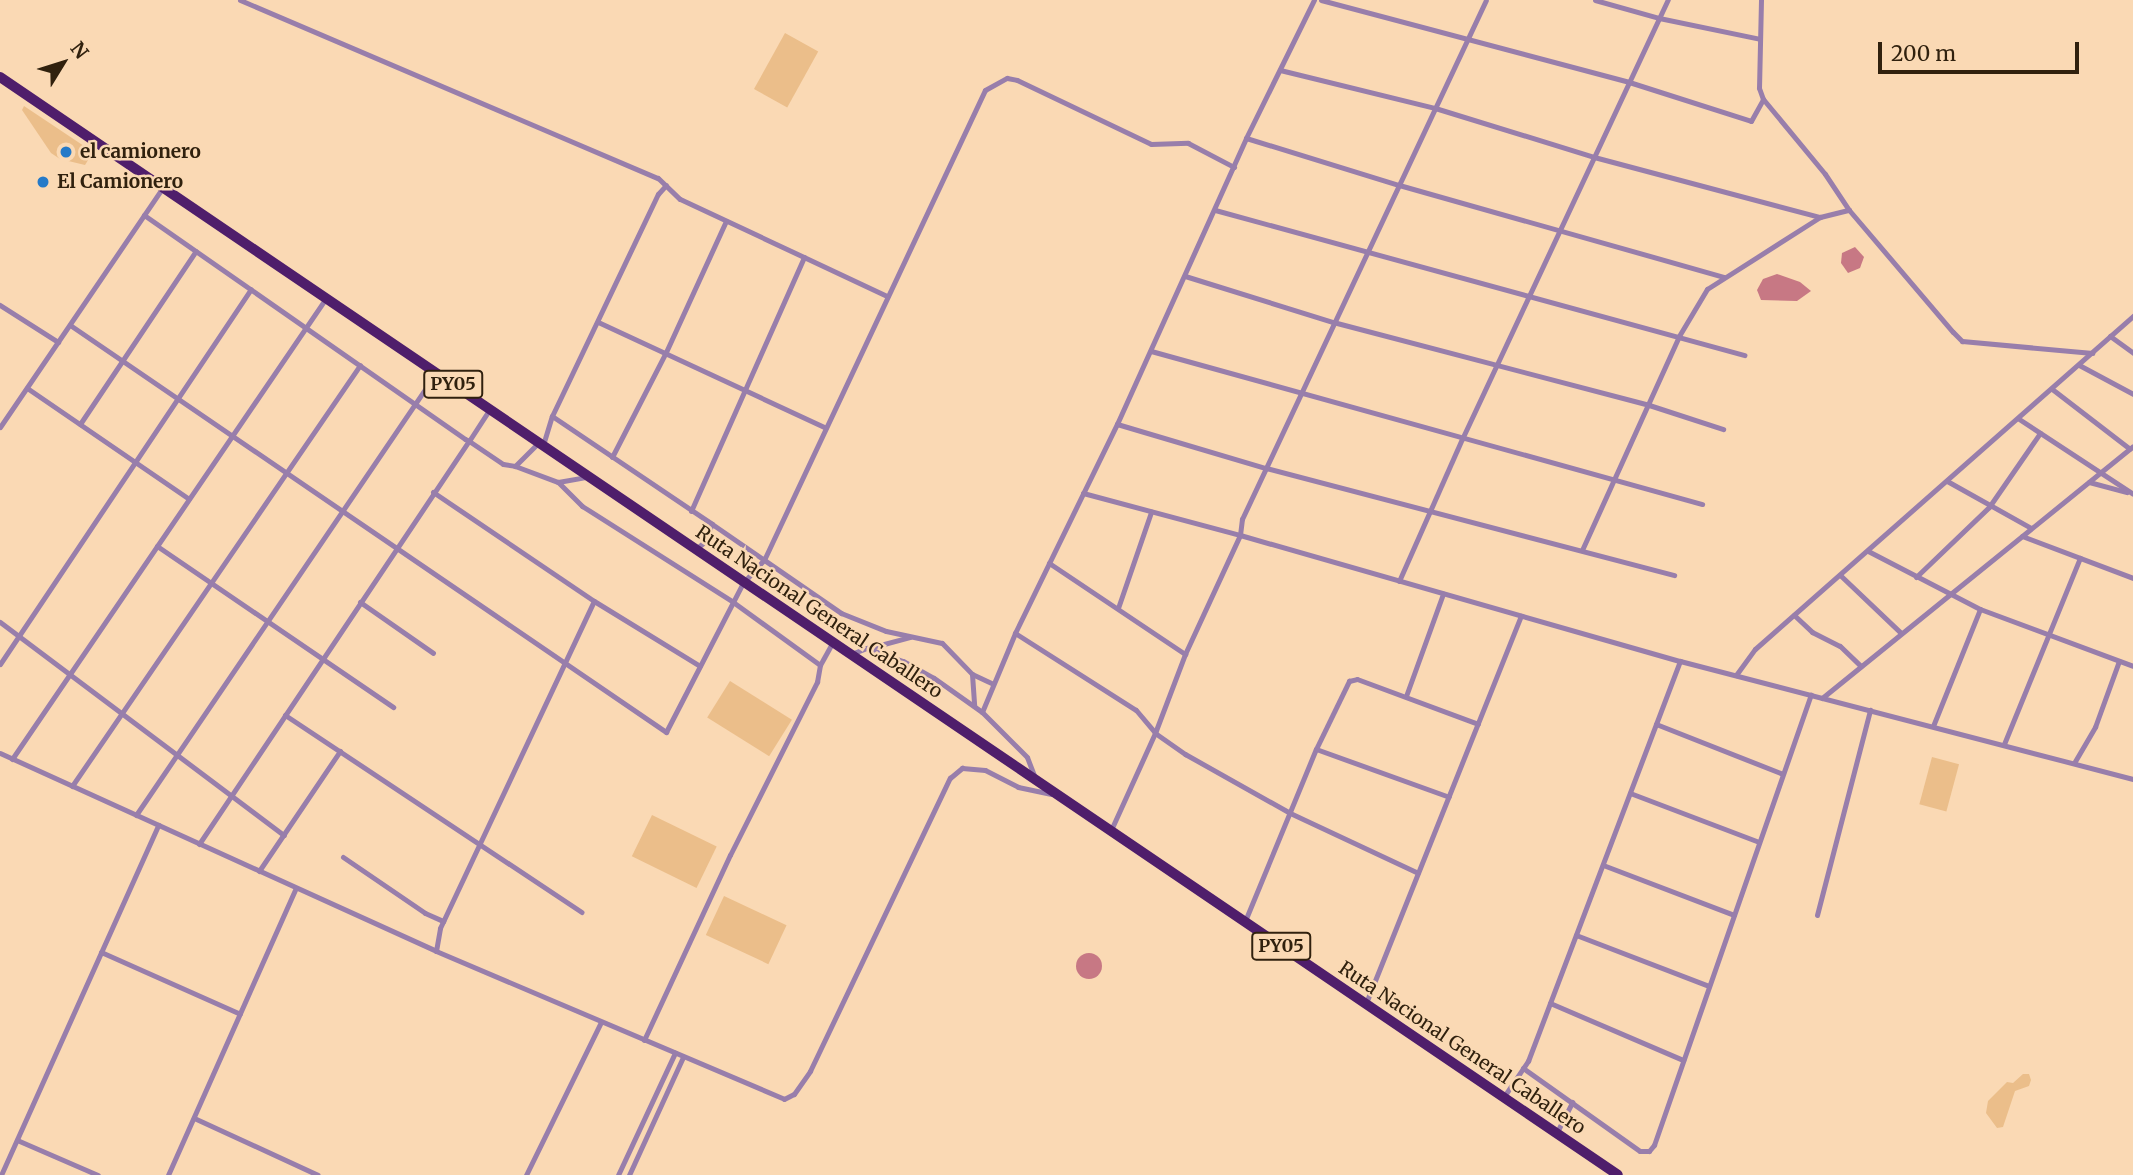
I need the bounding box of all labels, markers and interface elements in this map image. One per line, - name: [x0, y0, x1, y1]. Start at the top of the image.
- north arrow: [28, 28, 98, 98]
- scale bar: [1881, 28, 2082, 72]
- text: N: [65, 37, 94, 63]
- text: 200 m: [1891, 40, 1956, 67]
- place label: el camionero: [80, 141, 201, 163]
- marker: el camionero: [58, 144, 74, 160]
- place label: El Camionero: [57, 171, 183, 193]
- marker: El Camionero: [35, 174, 51, 190]
- road number: PY05: [423, 370, 483, 398]
- street label: Ruta Nacional General Caballero: [691, 521, 947, 703]
- road number: PY05: [1251, 931, 1311, 960]
- street label: Ruta Nacional General Caballero: [1334, 957, 1590, 1139]

